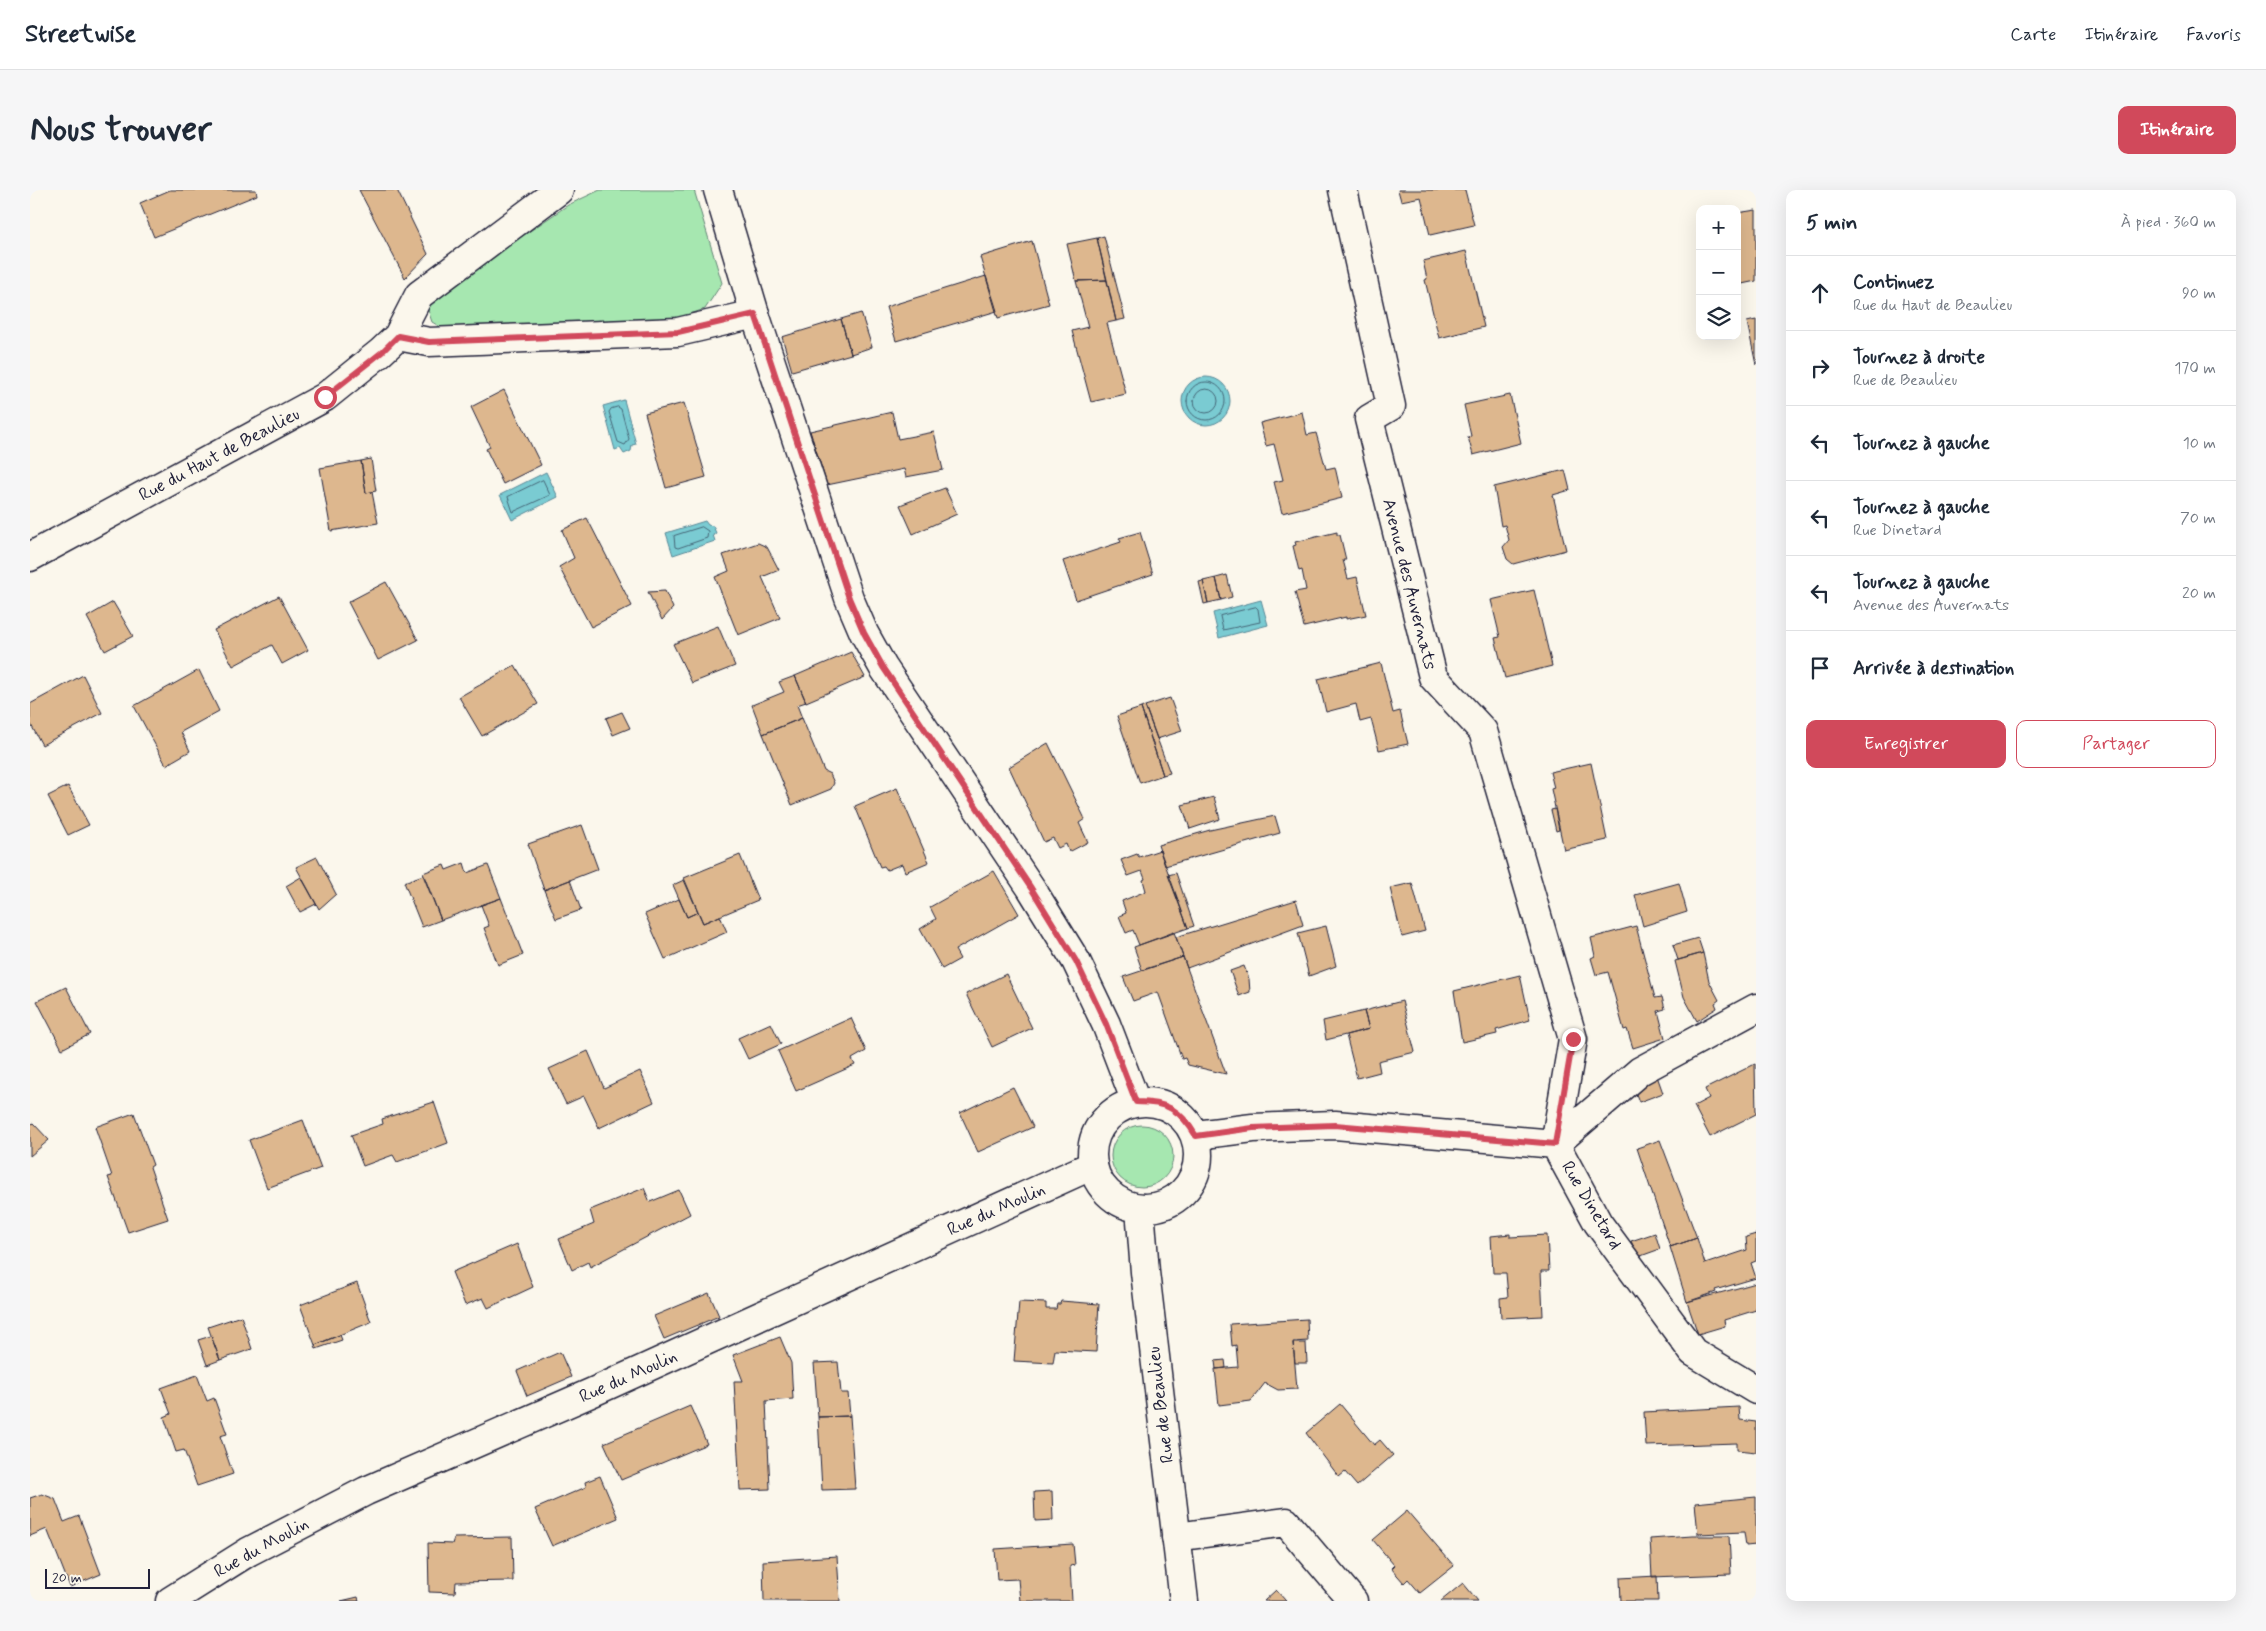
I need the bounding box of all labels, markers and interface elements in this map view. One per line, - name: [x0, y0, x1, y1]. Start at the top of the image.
- text: Streetwise: [25, 19, 136, 50]
- text: Carte: [2010, 23, 2056, 47]
- text: Itinéraire: [2084, 23, 2158, 47]
- text: Favoris: [2186, 23, 2241, 47]
- button: Itinéraire: [2118, 106, 2236, 154]
- text: Nous trouver: [30, 107, 212, 153]
- map controls: [1696, 205, 1741, 340]
- button: +: [1696, 205, 1741, 250]
- text: 5 min: [1806, 209, 1858, 237]
- text: À pied · 360 m: [2121, 212, 2216, 233]
- button: −: [1696, 250, 1741, 295]
- text: Continuez: [1853, 270, 1934, 295]
- icon: ahead: [1806, 279, 1834, 307]
- text: 90 m: [2182, 283, 2216, 304]
- button: layers: [1696, 295, 1741, 340]
- text: Rue du Haut de Beaulieu: [1853, 295, 2012, 316]
- text: Tournez à droite: [1853, 345, 1985, 370]
- icon: right: [1806, 354, 1834, 382]
- text: 170 m: [2174, 358, 2216, 379]
- text: Rue de Beaulieu: [1853, 370, 1957, 391]
- route start: [314, 386, 337, 409]
- street label: Rue du Haut de Beaulieu: [135, 402, 304, 508]
- icon: left: [1806, 429, 1834, 457]
- text: Tournez à gauche: [1853, 431, 1990, 456]
- text: 10 m: [2183, 433, 2216, 454]
- text: Tournez à gauche: [1853, 495, 1990, 520]
- street label: Avenue des Auvernats: [1376, 496, 1442, 672]
- icon: left: [1806, 504, 1834, 532]
- text: 70 m: [2180, 508, 2216, 529]
- text: Rue Dinetard: [1853, 520, 1942, 541]
- text: Tournez à gauche: [1853, 570, 1990, 595]
- icon: left: [1806, 579, 1834, 607]
- text: 20 m: [2182, 583, 2216, 604]
- text: Avenue des Auvernats: [1853, 595, 2009, 616]
- icon: arrive: [1806, 654, 1834, 682]
- text: Arrivée à destination: [1853, 656, 2014, 681]
- button: Enregistrer: [1806, 720, 2006, 768]
- button: Partager: [2016, 720, 2216, 768]
- route end: [1562, 1028, 1585, 1051]
- street label: Rue Dinetard: [1555, 1157, 1627, 1254]
- street label: Rue du Moulin: [944, 1178, 1049, 1242]
- street label: Rue du Moulin: [576, 1345, 681, 1409]
- street label: Rue de Beaulieu: [1142, 1345, 1180, 1465]
- street label: Rue du Moulin: [210, 1512, 313, 1584]
- scale bar: [45, 1566, 150, 1589]
- text: 20 m: [52, 1569, 82, 1587]

